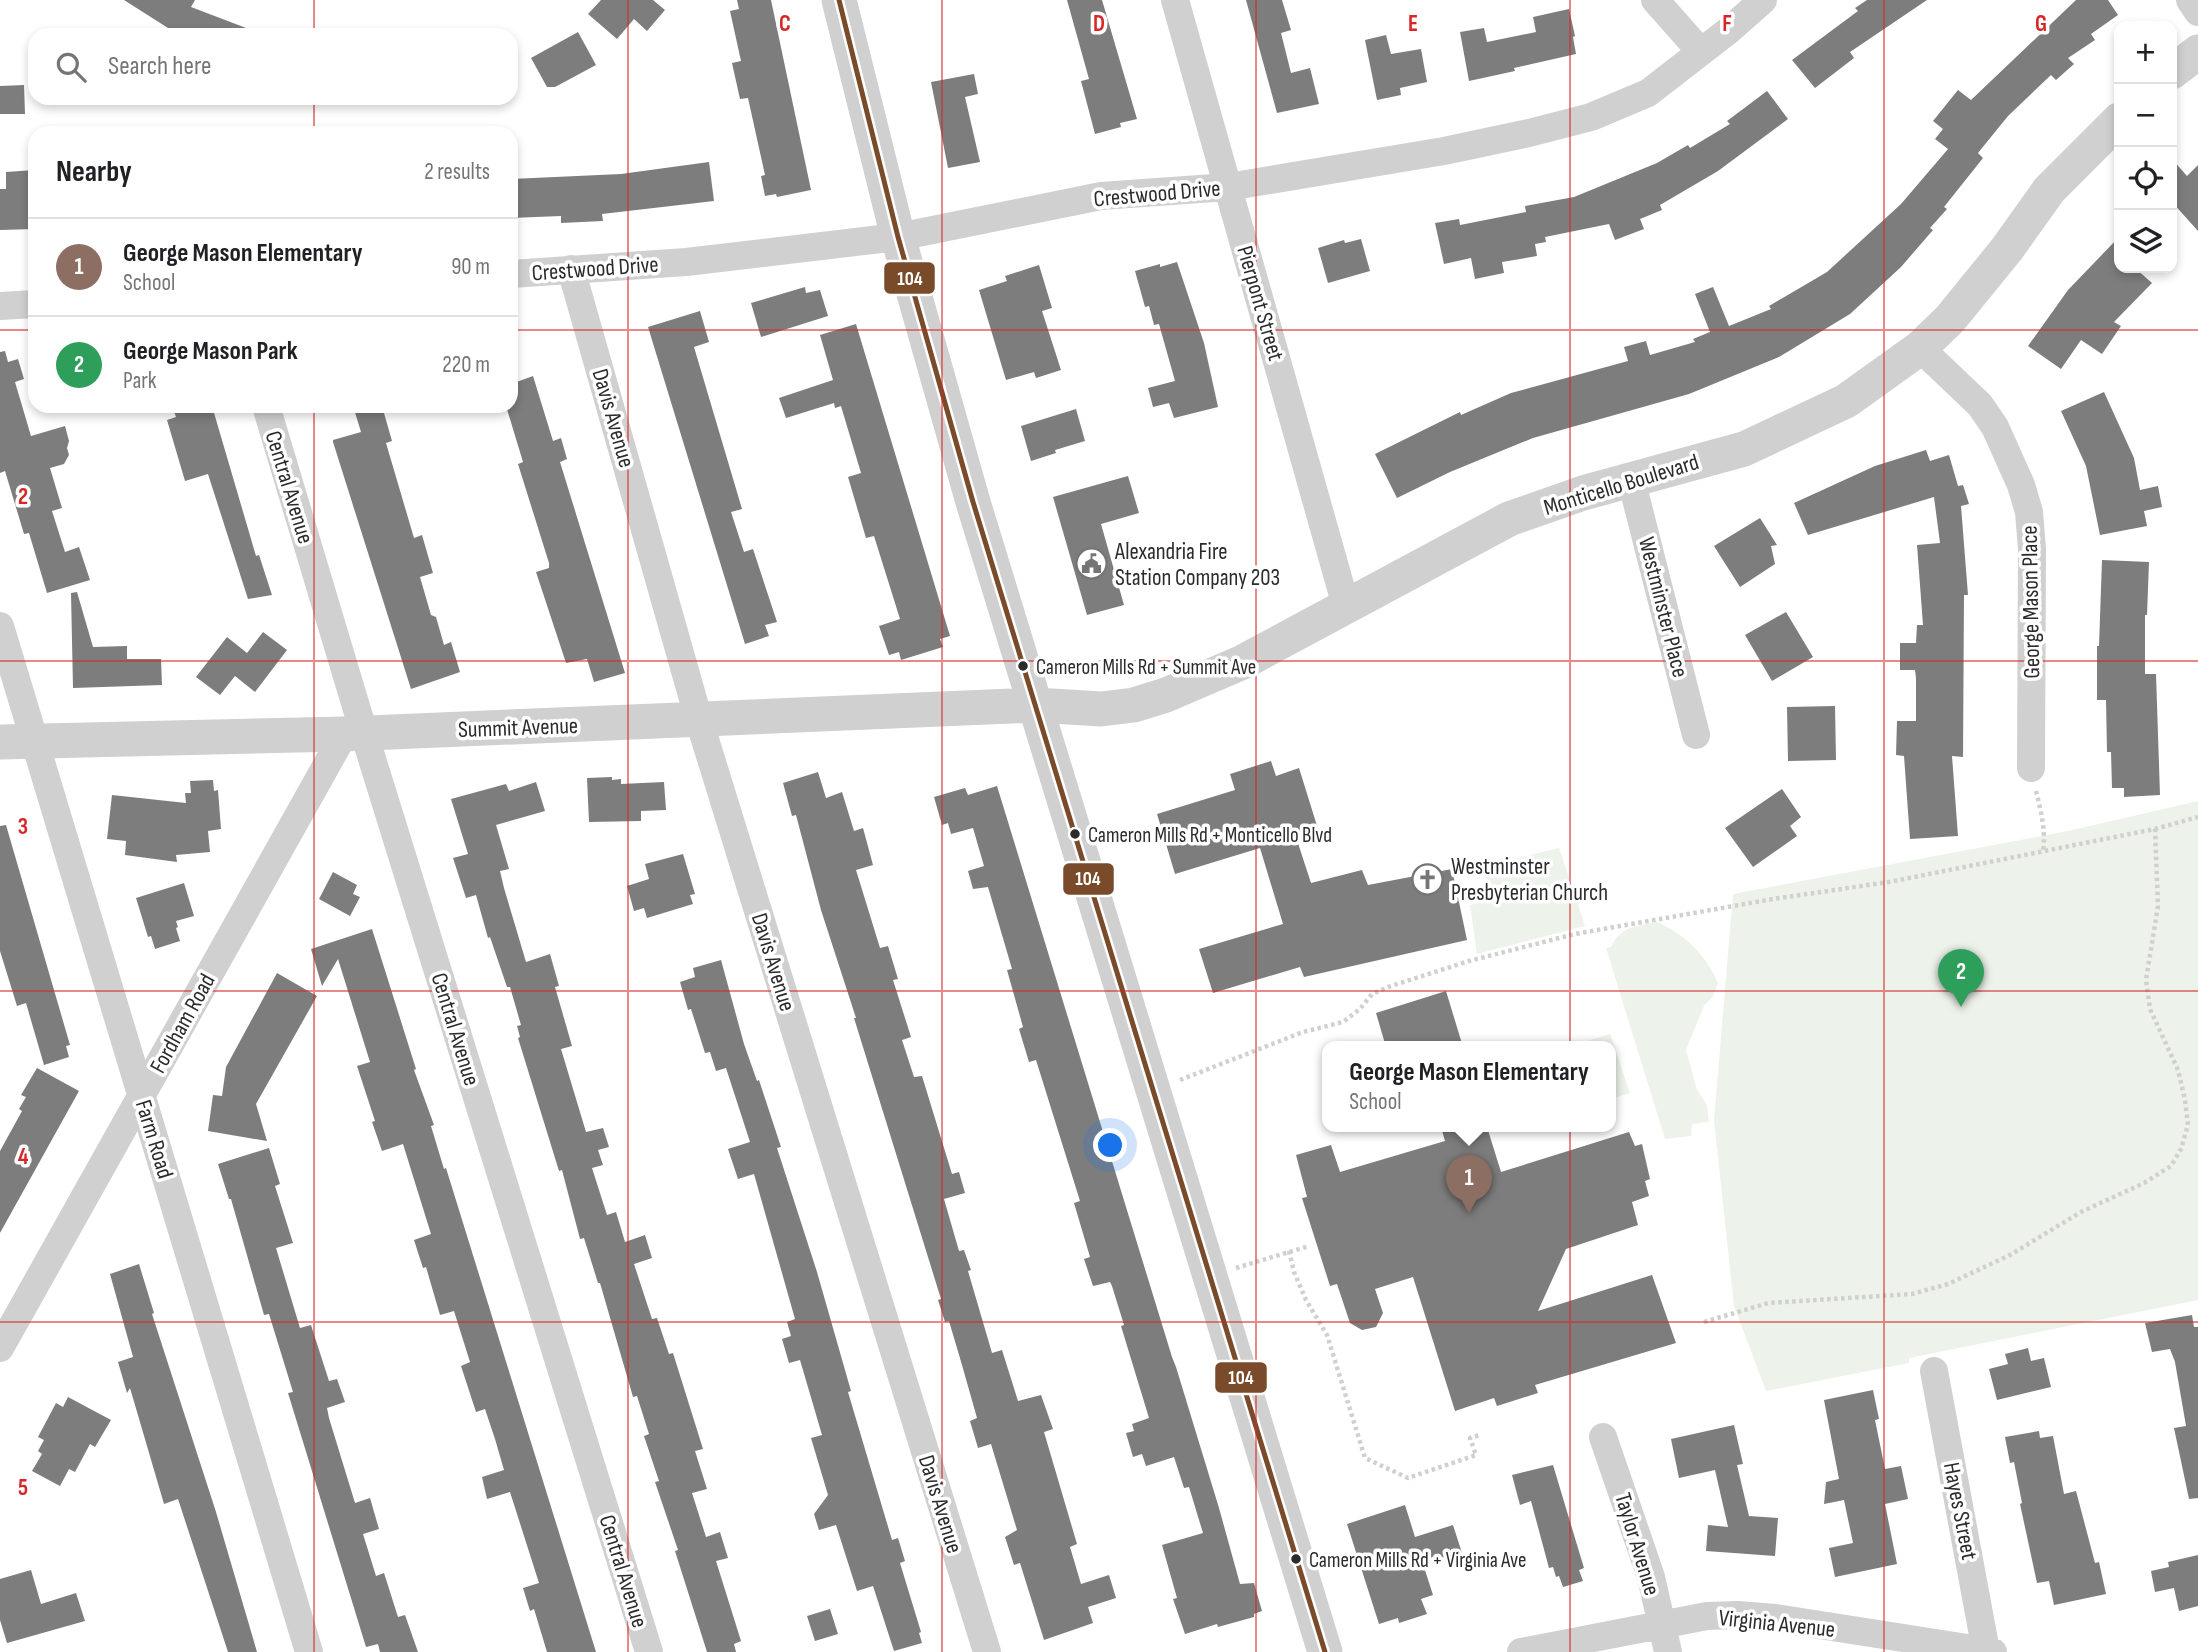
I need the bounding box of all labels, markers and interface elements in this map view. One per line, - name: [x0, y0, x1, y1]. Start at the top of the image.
- text: C: [779, 10, 791, 38]
- text: D: [1093, 10, 1105, 38]
- text: E: [1408, 10, 1418, 38]
- text: F: [1722, 10, 1732, 38]
- text: G: [2035, 10, 2047, 38]
- map controls: [2114, 21, 2177, 273]
- button: +: [2114, 21, 2177, 84]
- search box: [28, 28, 518, 105]
- icon: search: [52, 48, 90, 86]
- text: Search here: [108, 51, 211, 82]
- button: −: [2114, 84, 2177, 147]
- button: locate: [2114, 147, 2177, 210]
- text: Nearby: [56, 154, 132, 190]
- text: 2 results: [424, 158, 490, 186]
- street label: Crestwood Drive: [1093, 175, 1222, 213]
- button: layers: [2114, 210, 2177, 273]
- text: George Mason Elementary: [123, 238, 363, 269]
- street label: Pierpont Street: [1230, 243, 1290, 364]
- street label: Crestwood Drive: [531, 251, 659, 287]
- text: 1: [74, 253, 84, 281]
- text: 90 m: [451, 253, 490, 281]
- line badge: 104: [883, 261, 936, 295]
- text: 104: [897, 268, 923, 291]
- text: School: [123, 269, 175, 297]
- text: George Mason Park: [123, 336, 298, 367]
- text: 2: [74, 351, 84, 379]
- text: 220 m: [442, 351, 490, 379]
- street label: Davis Avenue: [586, 366, 640, 471]
- text: Park: [123, 367, 157, 395]
- street label: Central Avenue: [259, 428, 319, 547]
- street label: Monticello Boulevard: [1540, 448, 1702, 522]
- text: 2: [18, 483, 28, 511]
- street label: George Mason Place: [2016, 525, 2046, 679]
- street label: Westminster Place: [1632, 534, 1694, 680]
- place label: Alexandria Fire Station Company 203: [1114, 538, 1280, 592]
- public building icon: Alexandria Fire Station Company 203: [1075, 547, 1109, 581]
- place label: Cameron Mills Rd + Summit Ave: [1036, 655, 1256, 680]
- marker: Cameron Mills Rd + Summit Ave: [1016, 659, 1030, 673]
- street label: Summit Avenue: [457, 712, 579, 744]
- text: 3: [18, 813, 28, 841]
- place label: Cameron Mills Rd + Monticello Blvd: [1088, 823, 1332, 848]
- marker: Cameron Mills Rd + Monticello Blvd: [1068, 827, 1082, 841]
- place label: Westminster Presbyterian Church: [1451, 853, 1608, 907]
- line badge: 104: [1062, 862, 1115, 896]
- church icon: Westminster Presbyterian Church: [1411, 862, 1445, 896]
- text: 104: [1075, 868, 1101, 891]
- street label: Davis Avenue: [745, 910, 801, 1015]
- pin: 2: [1938, 949, 1984, 1007]
- street label: Fordham Road: [144, 969, 222, 1078]
- street label: Central Avenue: [425, 970, 485, 1089]
- popup: [1322, 1041, 1616, 1132]
- text: George Mason Elementary: [1349, 1057, 1589, 1088]
- text: School: [1349, 1088, 1402, 1116]
- street label: Farm Road: [129, 1097, 179, 1182]
- your location: [1093, 1128, 1127, 1162]
- text: 4: [18, 1143, 29, 1171]
- pin: 1: [1446, 1155, 1492, 1213]
- line badge: 104: [1214, 1361, 1268, 1394]
- text: 104: [1228, 1367, 1254, 1390]
- street label: Davis Avenue: [912, 1452, 968, 1557]
- street label: Hayes Street: [1937, 1460, 1983, 1562]
- text: 5: [18, 1474, 28, 1502]
- street label: Taylor Avenue: [1608, 1490, 1666, 1599]
- street label: Central Avenue: [593, 1512, 653, 1631]
- place label: Cameron Mills Rd + Virginia Ave: [1309, 1548, 1526, 1573]
- marker: Cameron Mills Rd + Virginia Ave: [1289, 1552, 1303, 1566]
- street label: Virginia Avenue: [1717, 1604, 1837, 1644]

